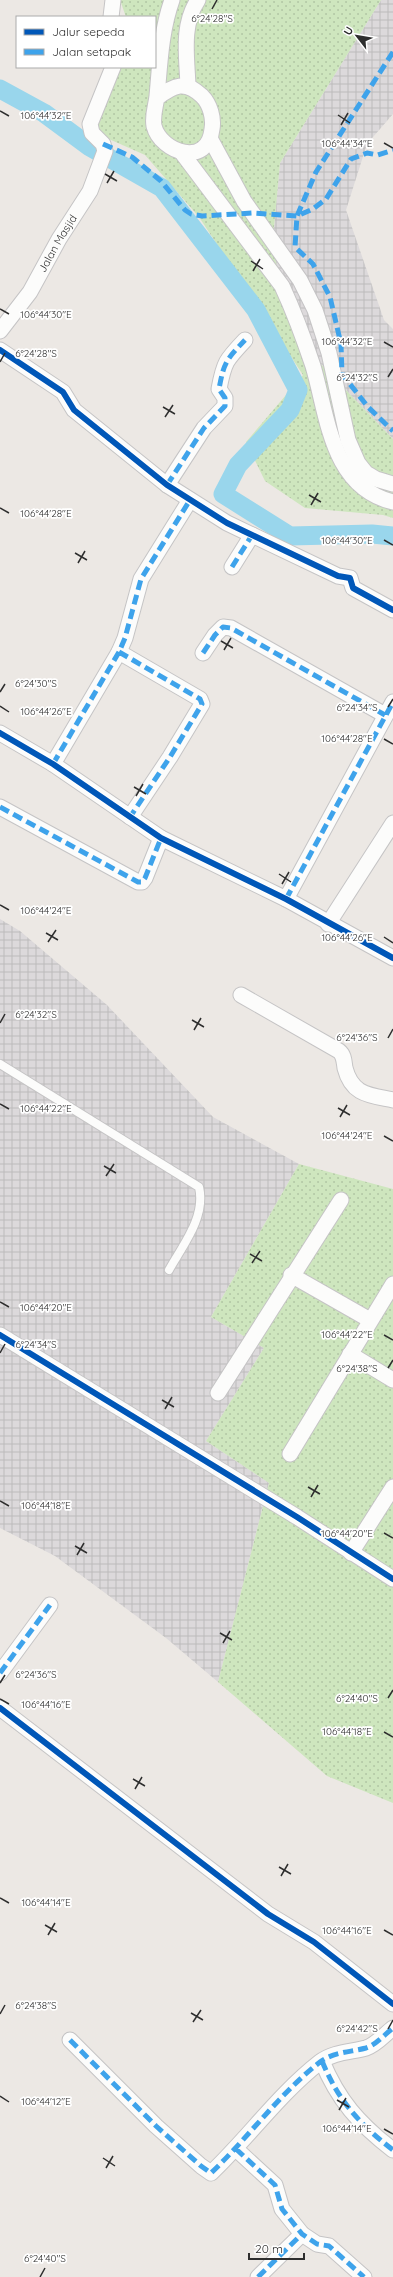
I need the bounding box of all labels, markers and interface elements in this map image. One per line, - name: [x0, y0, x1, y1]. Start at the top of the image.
- text: 6°24'28"S: [191, 12, 233, 25]
- legend: [16, 16, 156, 68]
- north arrow: [337, 16, 377, 56]
- text: Jalur sepeda: [52, 24, 125, 39]
- text: U: [340, 24, 356, 38]
- text: Jalan setapak: [52, 44, 131, 59]
- text: 106°44'32"E: [20, 109, 72, 122]
- text: 106°44'34"E: [322, 137, 373, 150]
- street label: Jalan Masjid: [35, 212, 80, 275]
- text: 106°44'30"E: [20, 308, 72, 321]
- text: 106°44'32"E: [321, 335, 373, 348]
- text: 6°24'28"S: [15, 347, 57, 360]
- text: 6°24'32"S: [336, 371, 378, 384]
- text: 106°44'28"E: [20, 507, 72, 520]
- text: 106°44'30"E: [321, 534, 373, 547]
- text: 6°24'30"S: [15, 677, 57, 690]
- text: 6°24'34"S: [336, 701, 378, 714]
- text: 106°44'26"E: [20, 705, 72, 718]
- text: 106°44'28"E: [321, 732, 373, 745]
- text: 106°44'24"E: [21, 904, 72, 917]
- text: 106°44'26"E: [321, 931, 373, 944]
- text: 6°24'32"S: [15, 1008, 57, 1021]
- text: 6°24'36"S: [336, 1031, 378, 1044]
- text: 106°44'22"E: [20, 1102, 72, 1115]
- text: 106°44'24"E: [322, 1129, 373, 1142]
- text: 106°44'20"E: [20, 1301, 72, 1314]
- text: 106°44'22"E: [321, 1328, 373, 1341]
- text: 6°24'34"S: [15, 1338, 57, 1351]
- text: 6°24'38"S: [336, 1362, 378, 1375]
- text: 106°44'18"E: [21, 1499, 71, 1512]
- text: 106°44'20"E: [321, 1527, 373, 1540]
- text: 6°24'36"S: [15, 1668, 57, 1681]
- text: 6°24'40"S: [336, 1692, 378, 1705]
- text: 106°44'16"E: [21, 1698, 71, 1711]
- text: 106°44'18"E: [322, 1725, 372, 1738]
- text: 106°44'14"E: [21, 1896, 71, 1909]
- text: 106°44'16"E: [322, 1924, 372, 1937]
- text: 6°24'38"S: [15, 1999, 57, 2012]
- text: 6°24'42"S: [336, 2022, 378, 2035]
- text: 106°44'12"E: [21, 2095, 71, 2108]
- text: 106°44'14"E: [322, 2122, 372, 2135]
- scale bar: [249, 2235, 304, 2261]
- text: 20 m: [255, 2241, 283, 2256]
- text: 6°24'40"S: [24, 2252, 66, 2265]

